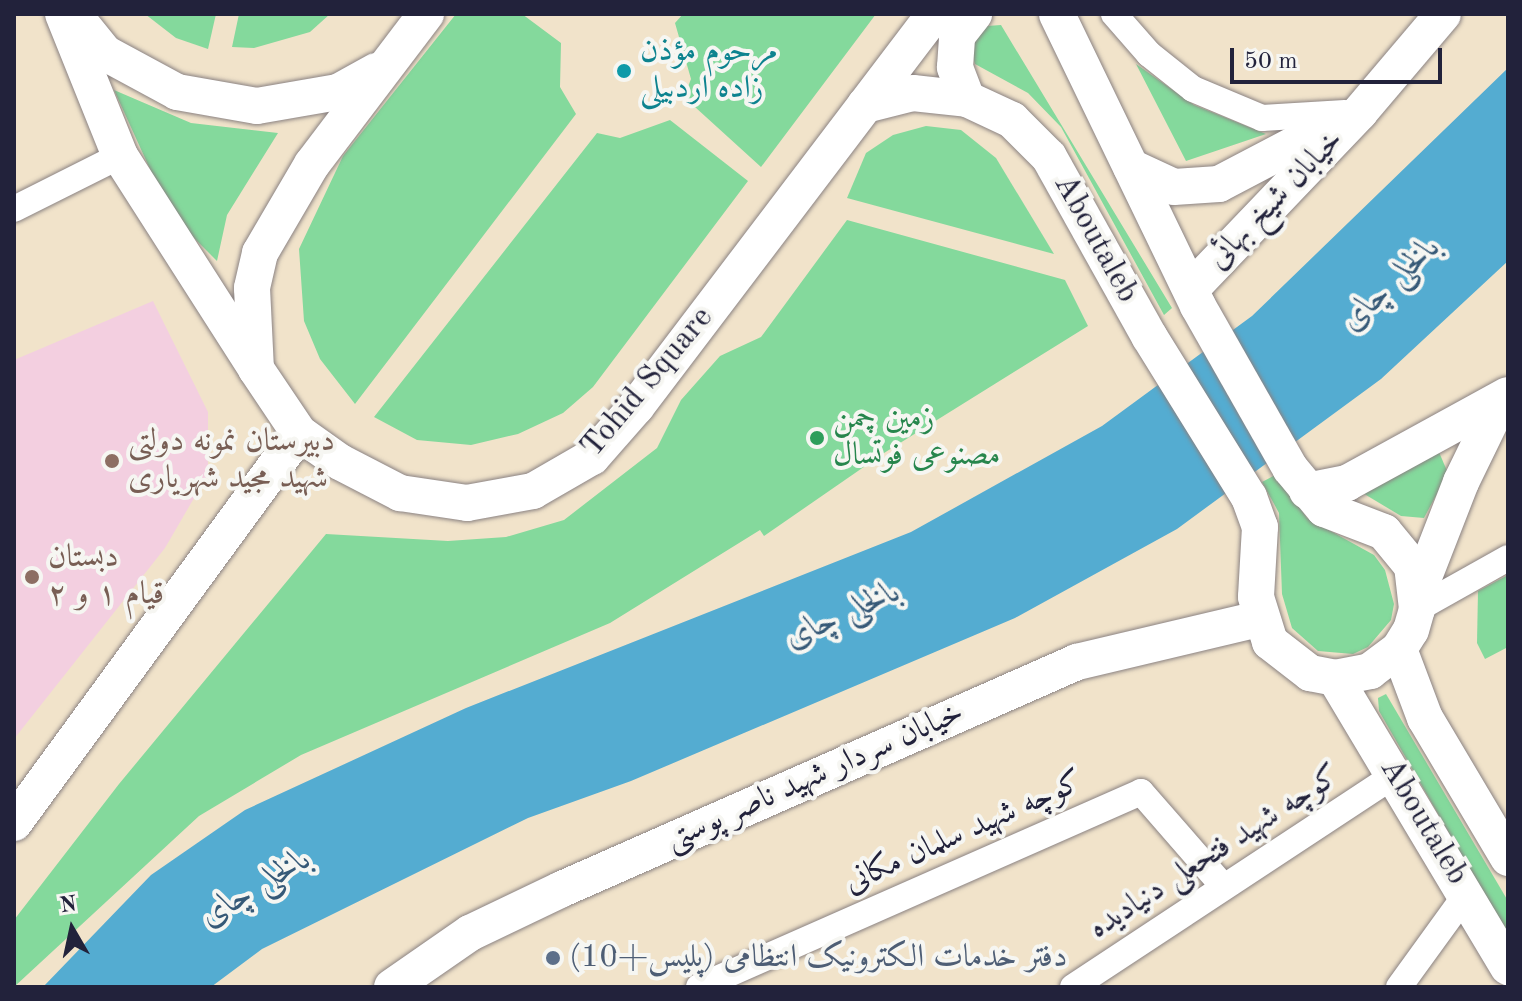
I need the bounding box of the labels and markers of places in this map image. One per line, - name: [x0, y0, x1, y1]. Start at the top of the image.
- place label: مرحوم مؤذن زاده اردبیلی: [640, 34, 778, 109]
- marker: مرحوم مؤذن زاده اردبیلی: [615, 62, 633, 80]
- place label: زمین چمن مصنوعی فوتسال: [833, 401, 1001, 476]
- place label: دبیرستان نمونه دولتی شهید مجید شهریاری: [128, 424, 335, 499]
- marker: زمین چمن مصنوعی فوتسال: [808, 429, 826, 447]
- marker: دبیرستان نمونه دولتی شهید مجید شهریاری: [103, 452, 121, 470]
- place label: دبستان قیام ۱ و ۲: [48, 540, 164, 615]
- marker: دبستان قیام ۱ و ۲: [23, 568, 41, 586]
- place label: دفتر خدمات الکترونیک انتظامی (پلیس+10): [569, 939, 1067, 977]
- marker: دفتر خدمات الکترونیک انتظامی (پلیس+10): [544, 949, 562, 967]

